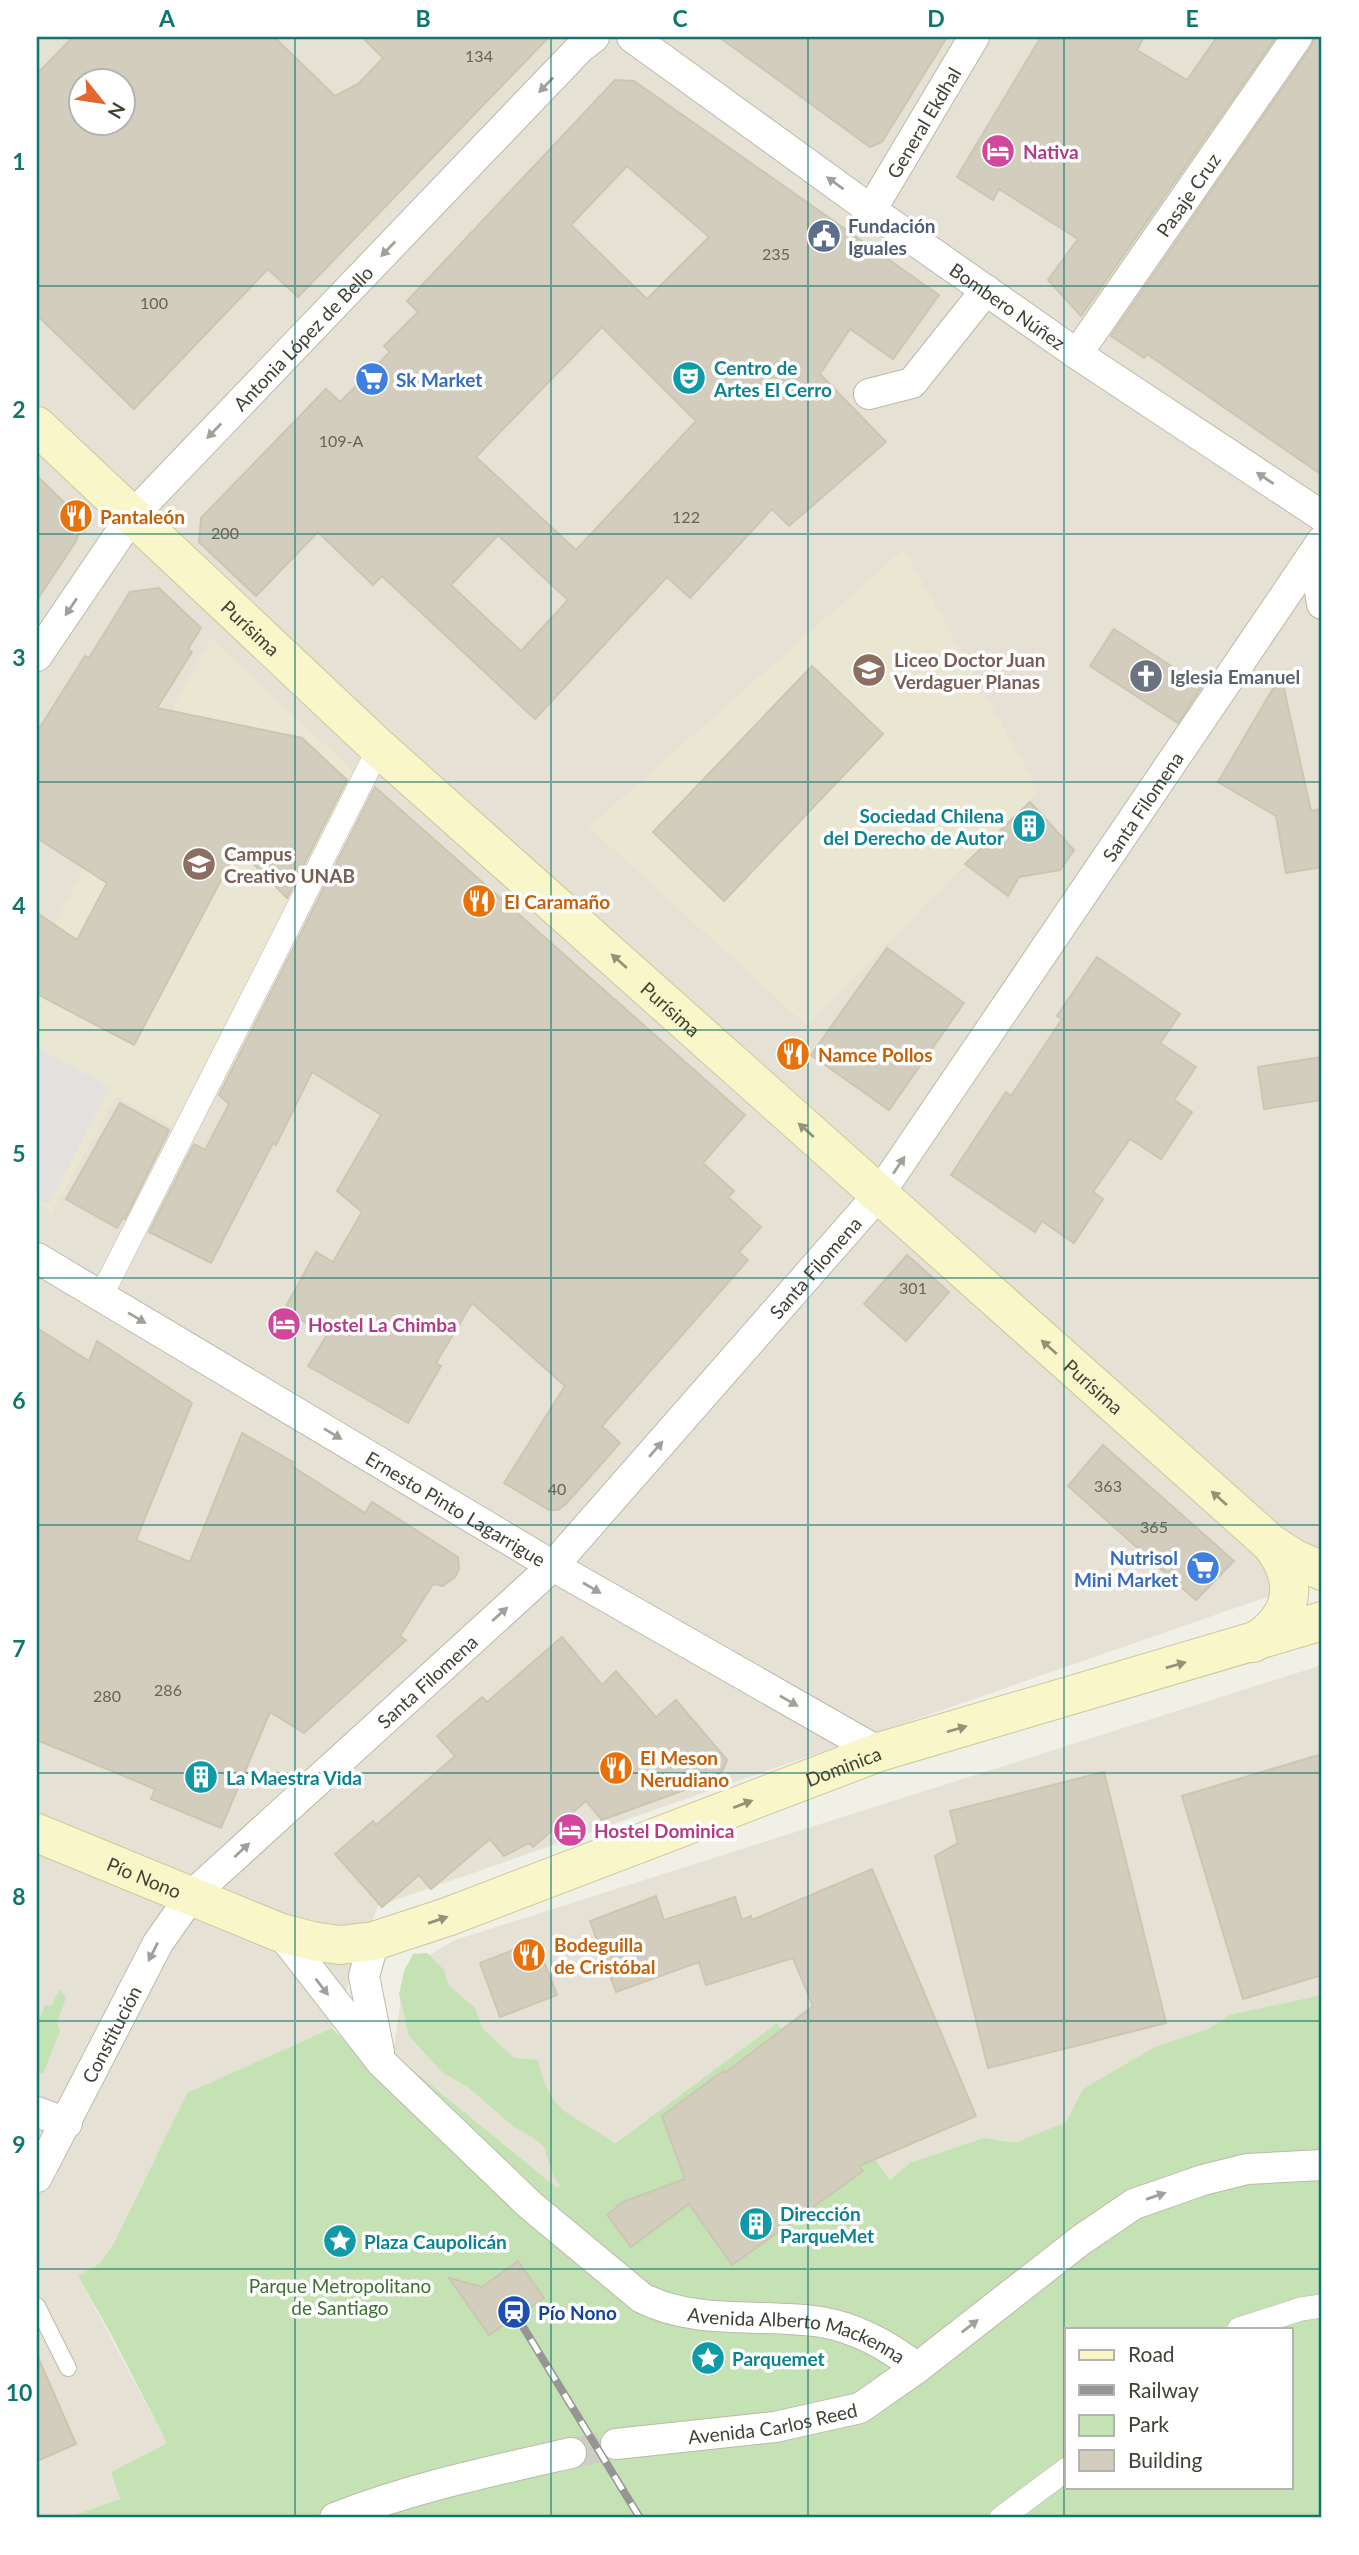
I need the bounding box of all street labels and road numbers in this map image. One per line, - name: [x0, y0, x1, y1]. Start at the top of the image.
- street label: General Ekdhal: [881, 63, 965, 182]
- street label: Pasaje Cruz: [1151, 148, 1225, 241]
- street label: Bombero Núñez: [946, 257, 1070, 354]
- street label: Antonia López de Bello: [228, 260, 377, 415]
- street label: Purísima: [217, 595, 285, 660]
- street label: Santa Filomena: [1097, 747, 1187, 865]
- street label: Purísima: [637, 976, 705, 1041]
- street label: Santa Filomena: [764, 1212, 866, 1323]
- street label: Purísima: [1060, 1354, 1128, 1418]
- street label: Ernesto Pinto Lagarrigue: [362, 1446, 550, 1571]
- street label: Santa Filomena: [372, 1630, 482, 1732]
- street label: Dominica: [802, 1741, 884, 1791]
- street label: Pío Nono: [104, 1852, 185, 1902]
- street label: Constitución: [76, 1981, 146, 2086]
- street label: Avenida Alberto Mackenna: [686, 2302, 910, 2368]
- street label: Avenida Carlos Reed: [687, 2398, 859, 2448]

